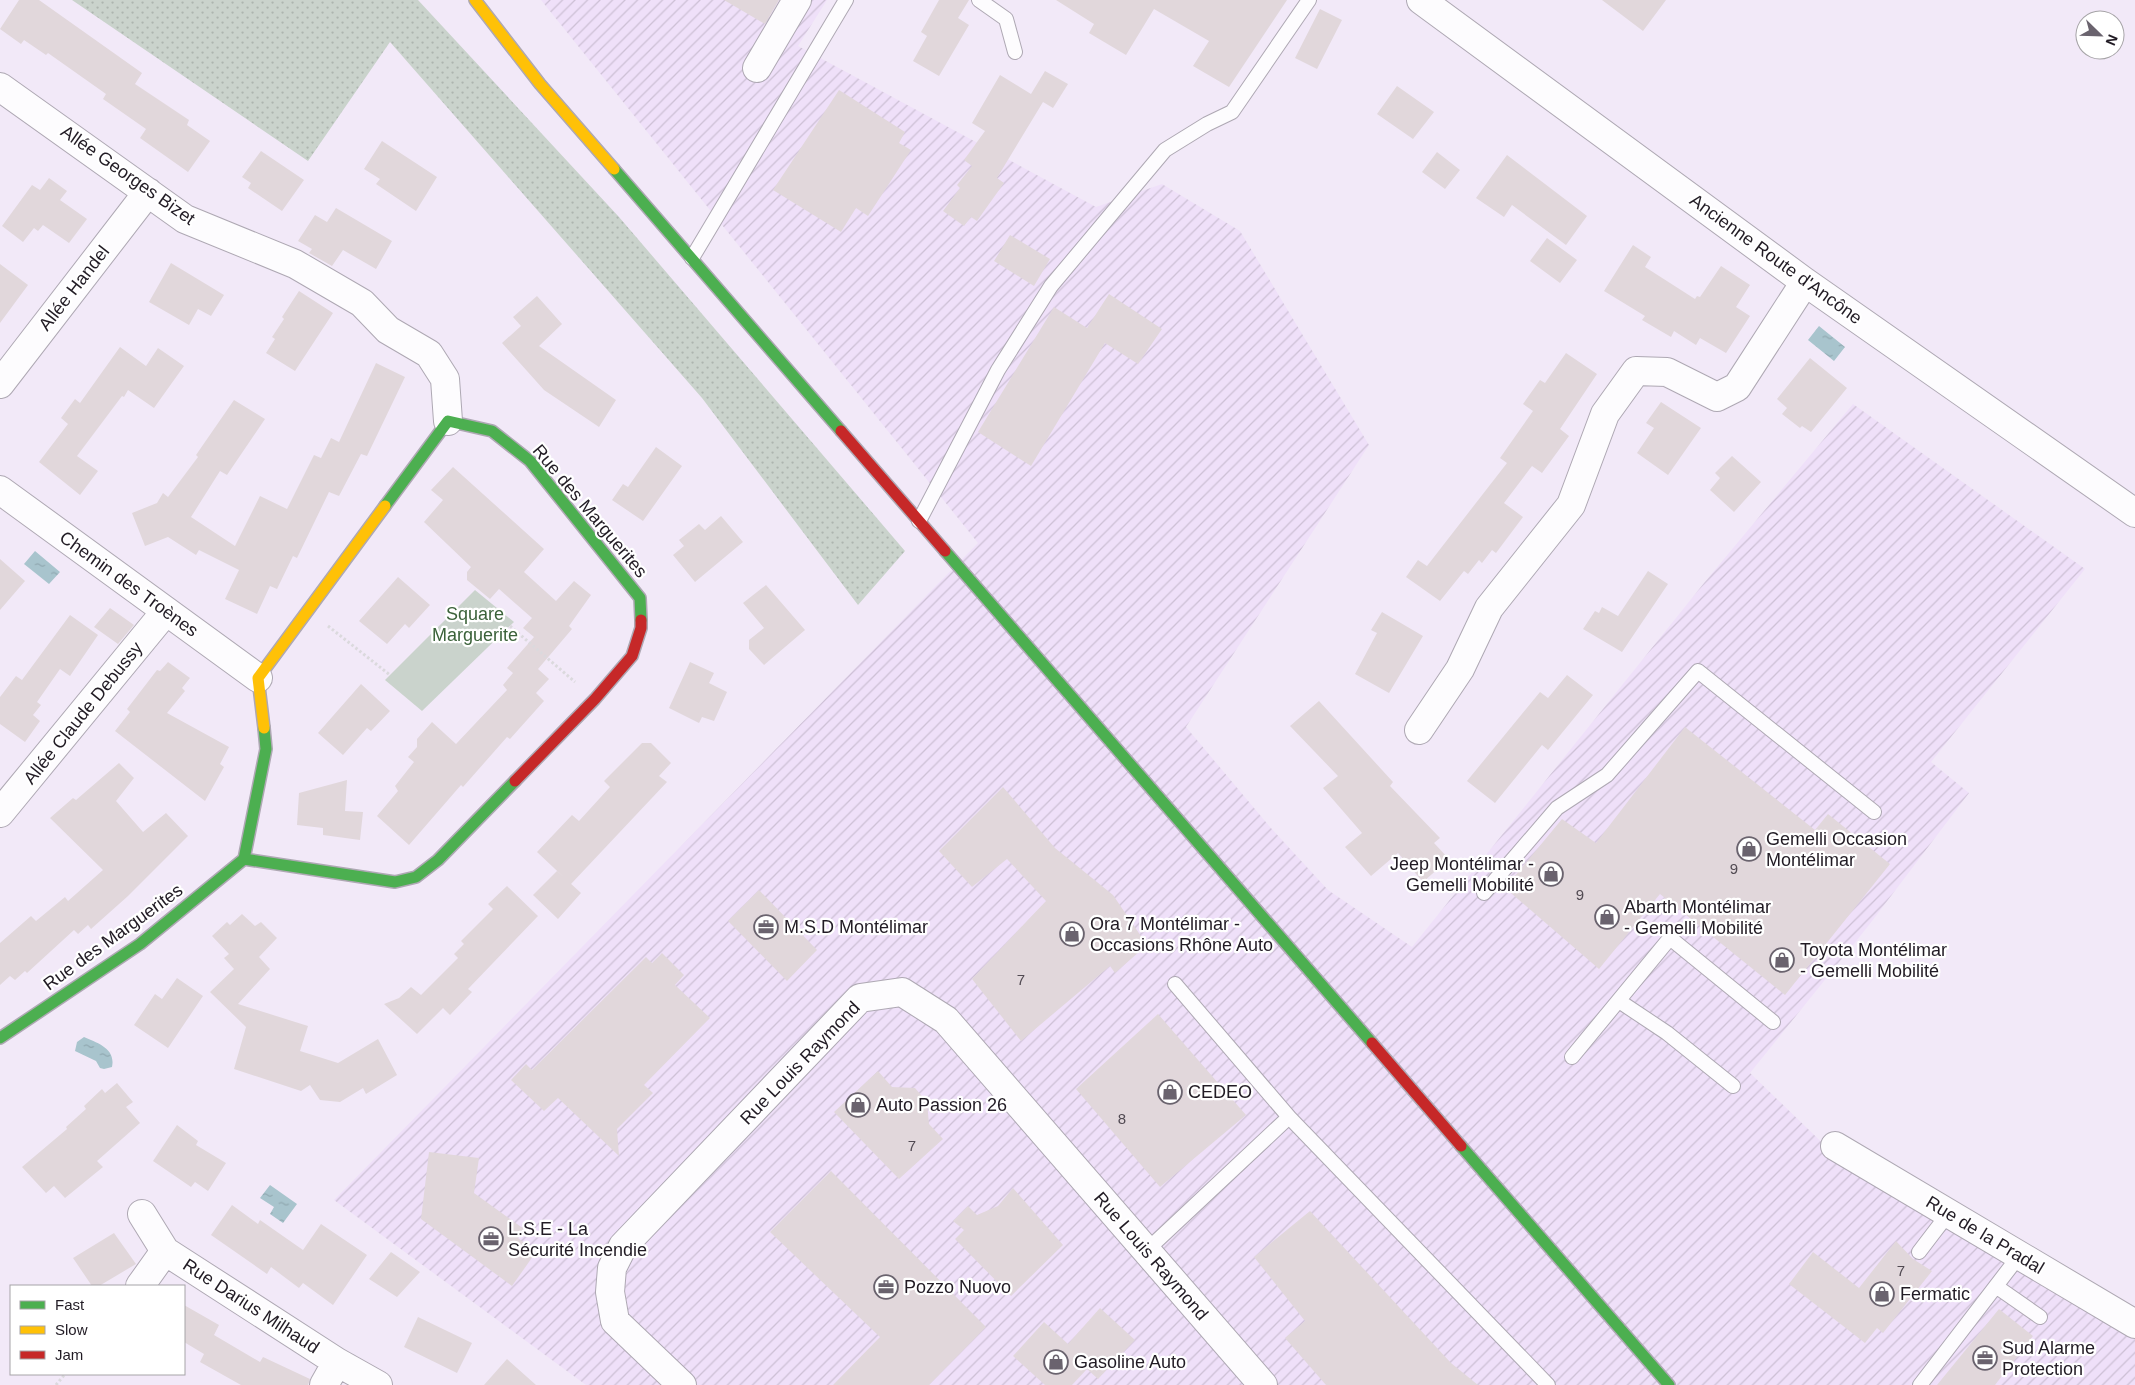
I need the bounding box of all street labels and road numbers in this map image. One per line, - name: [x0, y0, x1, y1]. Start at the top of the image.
- street label: Allée Georges Bizet: [57, 121, 199, 229]
- street label: Ancienne Route d'Ancône: [1686, 190, 1866, 328]
- street label: Allée Handel: [35, 242, 113, 334]
- street label: Rue des Marguerites: [529, 441, 651, 581]
- street label: Chemin des Troènes: [56, 527, 202, 641]
- street label: Allée Claude Debussy: [19, 638, 147, 788]
- street label: Rue des Marguerites: [40, 880, 186, 994]
- street label: Rue Louis Raymond: [736, 997, 864, 1129]
- street label: Rue Louis Raymond: [1090, 1188, 1212, 1324]
- street label: Rue de la Pradal: [1922, 1192, 2048, 1278]
- street label: Rue Darius Milhaud: [179, 1255, 323, 1357]

